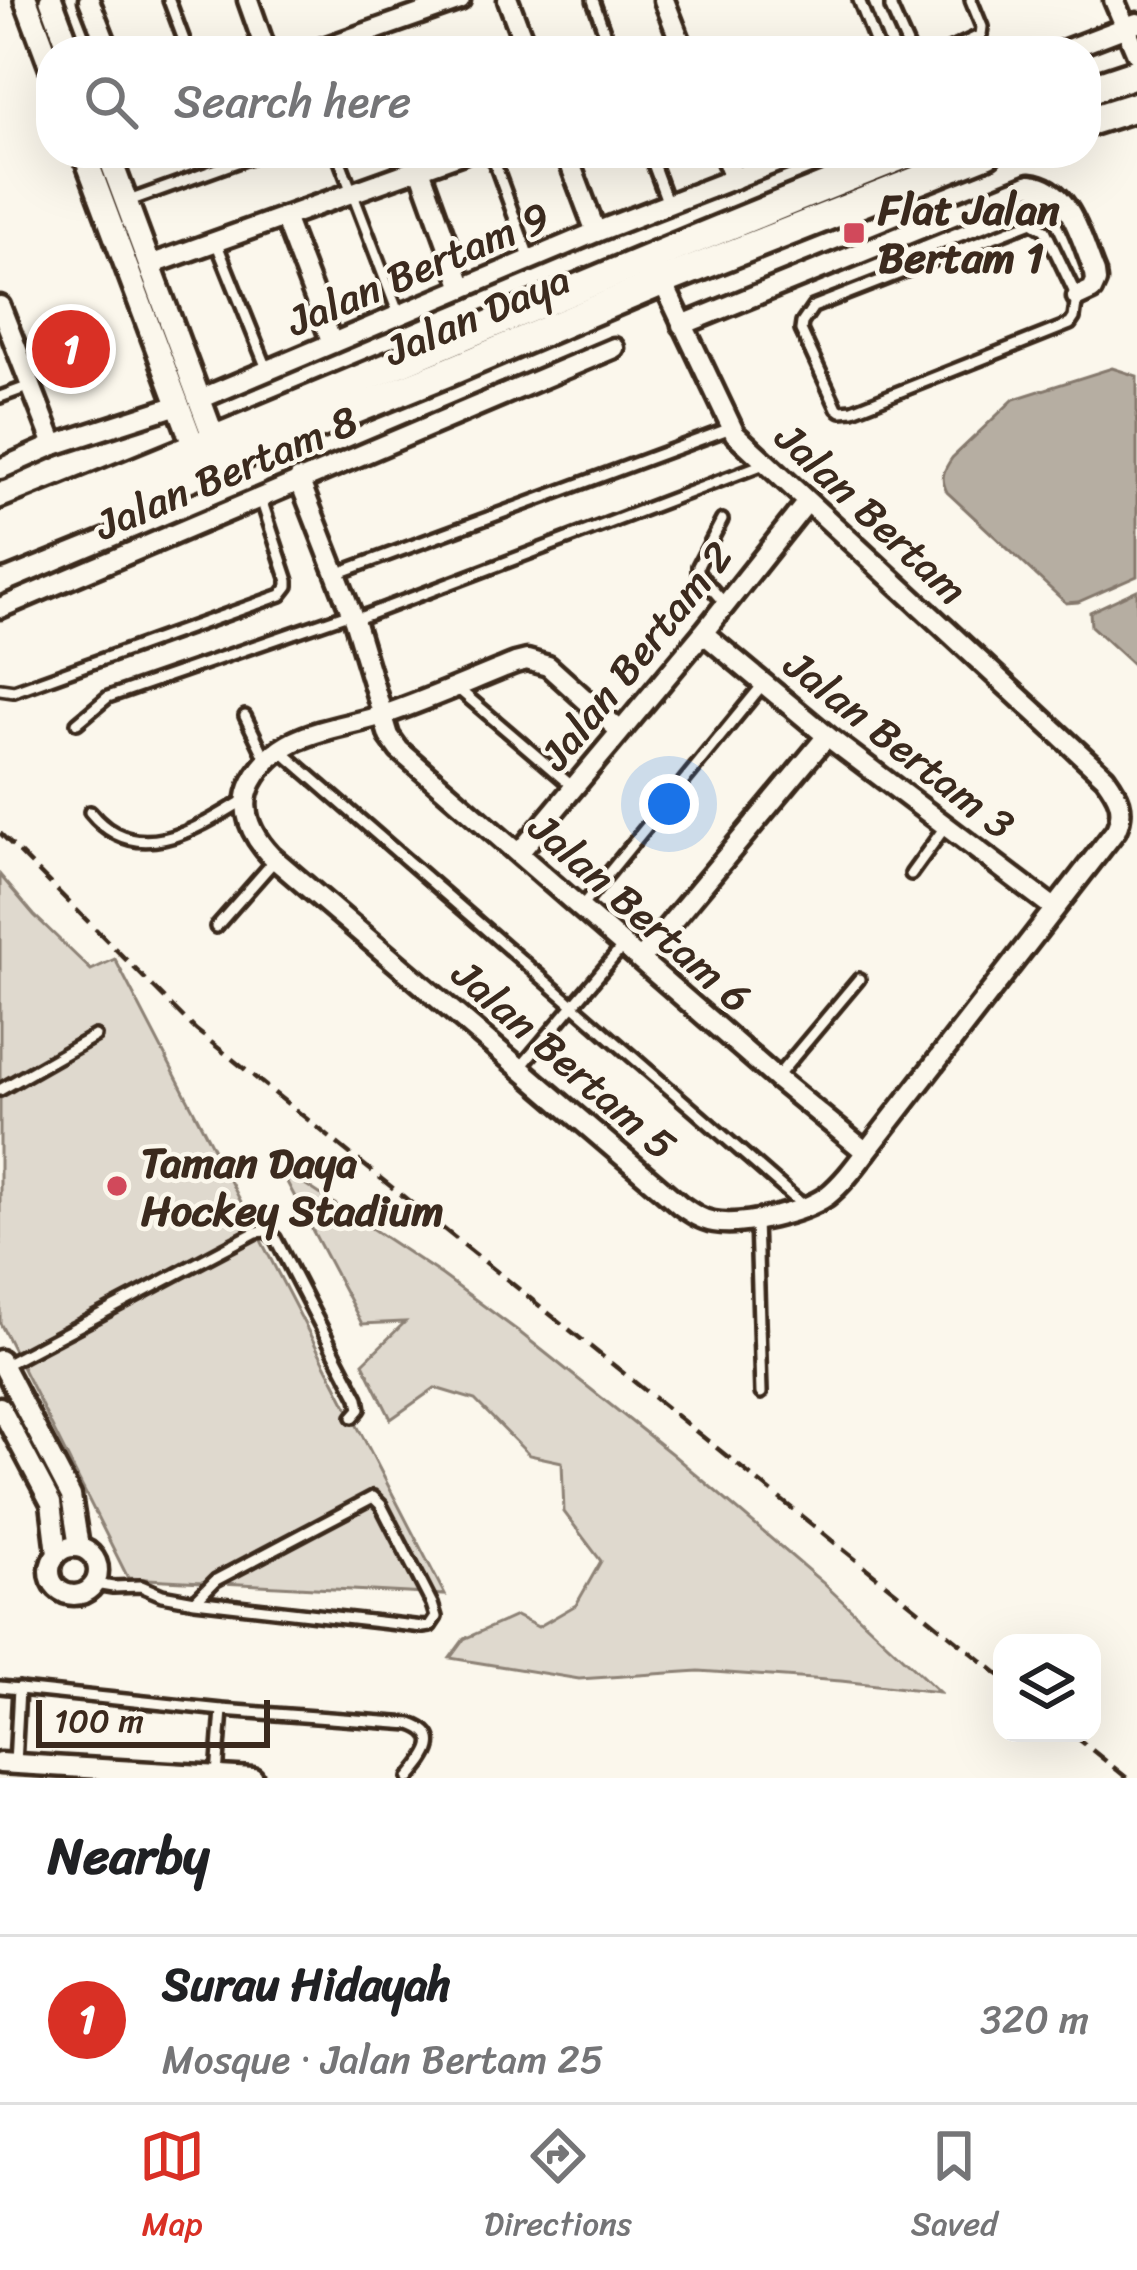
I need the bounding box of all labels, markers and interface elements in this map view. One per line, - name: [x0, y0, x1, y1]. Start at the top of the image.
- search box: [36, 36, 1101, 168]
- text: Search here: [174, 62, 411, 142]
- icon: search: [78, 69, 144, 135]
- place label: Flat Jalan Bertam 1: [877, 173, 1060, 295]
- street label: Jalan Bertam 9: [273, 180, 562, 358]
- marker: Flat Jalan Bertam 1: [841, 220, 867, 246]
- street label: Jalan Daya: [371, 243, 582, 388]
- pin: 1: [32, 304, 110, 394]
- street label: Jalan Bertam 8: [81, 384, 370, 562]
- street label: Jalan Bertam: [756, 402, 986, 624]
- street label: Jalan Bertam 2: [519, 524, 753, 789]
- street label: Jalan Bertam 3: [766, 629, 1031, 859]
- your location: [639, 774, 699, 834]
- street label: Jalan Bertam 6: [510, 792, 770, 1032]
- street label: Jalan Bertam 5: [433, 939, 694, 1180]
- place label: Taman Daya Hockey Stadium: [141, 1126, 444, 1248]
- marker: Taman Daya Hockey Stadium: [104, 1173, 130, 1199]
- map controls: [993, 1634, 1101, 1742]
- button: layers: [993, 1634, 1101, 1742]
- text: 100 m: [54, 1692, 144, 1750]
- scale bar: [36, 1694, 270, 1747]
- text: Nearby: [48, 1811, 209, 1901]
- text: Surau Hidayah: [162, 1945, 451, 2025]
- text: 1: [79, 1985, 95, 2054]
- text: 320 m: [980, 1985, 1089, 2054]
- text: Mosque · Jalan Bertam 25: [162, 2025, 604, 2094]
- tab: Map: [139, 2123, 205, 2253]
- tab: Directions: [484, 2123, 632, 2253]
- tab: Saved: [911, 2123, 998, 2253]

